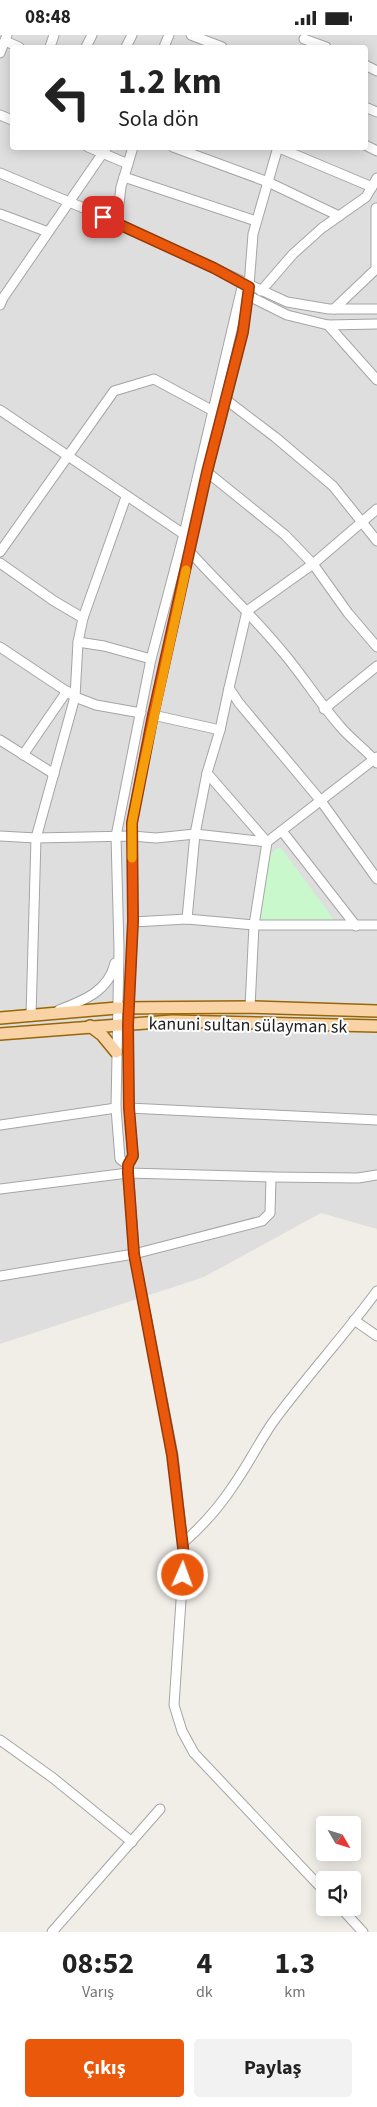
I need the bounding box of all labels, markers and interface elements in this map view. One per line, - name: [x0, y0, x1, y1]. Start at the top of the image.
- text: 08:48: [25, 4, 71, 31]
- text: 1.2 km: [118, 57, 222, 107]
- icon: left: [35, 65, 100, 130]
- text: Sola dön: [118, 103, 199, 135]
- pin: [82, 196, 124, 238]
- icon: arrive: [89, 203, 117, 231]
- street label: kanuni sultan sülayman sk: [148, 1011, 348, 1040]
- position arrow: [156, 1548, 208, 1600]
- north arrow: [316, 1816, 361, 1861]
- map controls: [316, 1816, 361, 1916]
- button: sound: [316, 1871, 361, 1916]
- text: 08:52: [62, 1942, 134, 1985]
- text: 4: [196, 1942, 212, 1985]
- text: 1.3: [275, 1942, 315, 1985]
- text: Varış: [82, 1981, 114, 2003]
- text: dk: [196, 1981, 213, 2003]
- text: km: [284, 1981, 305, 2003]
- button: Çıkış: [25, 2039, 184, 2097]
- button: Paylaş: [194, 2039, 352, 2097]

